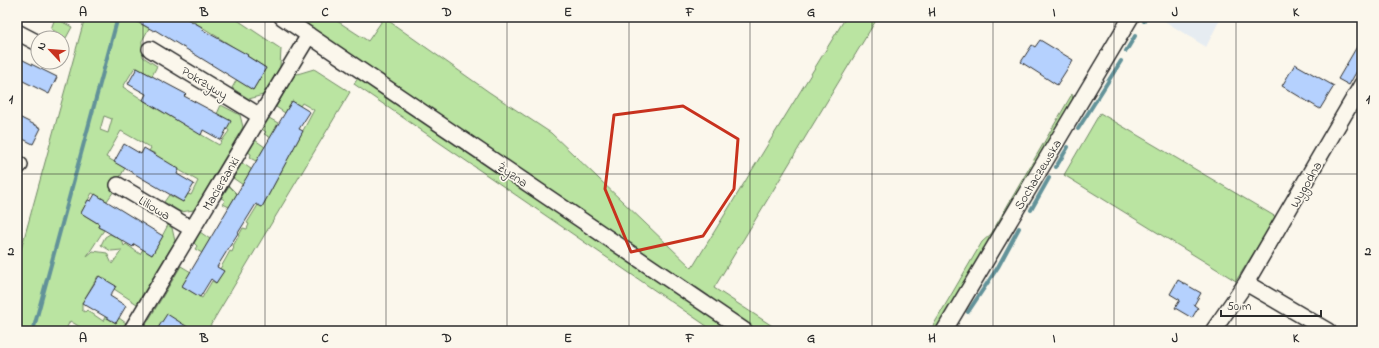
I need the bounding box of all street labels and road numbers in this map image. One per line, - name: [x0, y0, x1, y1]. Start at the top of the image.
- street label: Pokrzywy: [177, 62, 231, 105]
- street label: Sochaczewska: [1010, 136, 1067, 214]
- street label: Macierzanki: [198, 153, 245, 214]
- street label: Żyzna: [492, 158, 531, 193]
- street label: Wygodna: [1285, 158, 1328, 212]
- street label: Liliowa: [135, 191, 174, 225]

